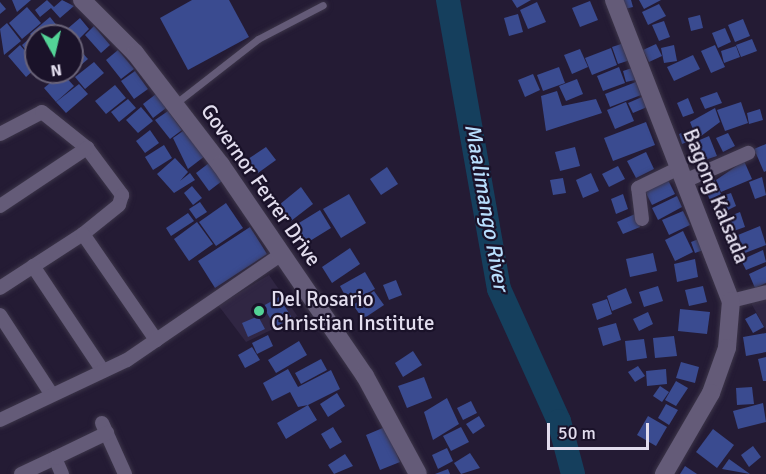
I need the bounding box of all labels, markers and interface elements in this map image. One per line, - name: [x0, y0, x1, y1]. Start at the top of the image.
- north arrow: [24, 24, 84, 84]
- text: N: [49, 59, 63, 81]
- street label: Governor Ferrer Drive: [196, 99, 326, 271]
- water label: Maalimango River: [459, 122, 515, 292]
- street label: Bagong Kalsada: [677, 125, 755, 267]
- place label: Del Rosario Christian Institute: [271, 286, 434, 336]
- marker: Del Rosario Christian Institute: [252, 304, 266, 318]
- scale bar: [550, 411, 652, 449]
- text: 50 m: [558, 422, 596, 444]

